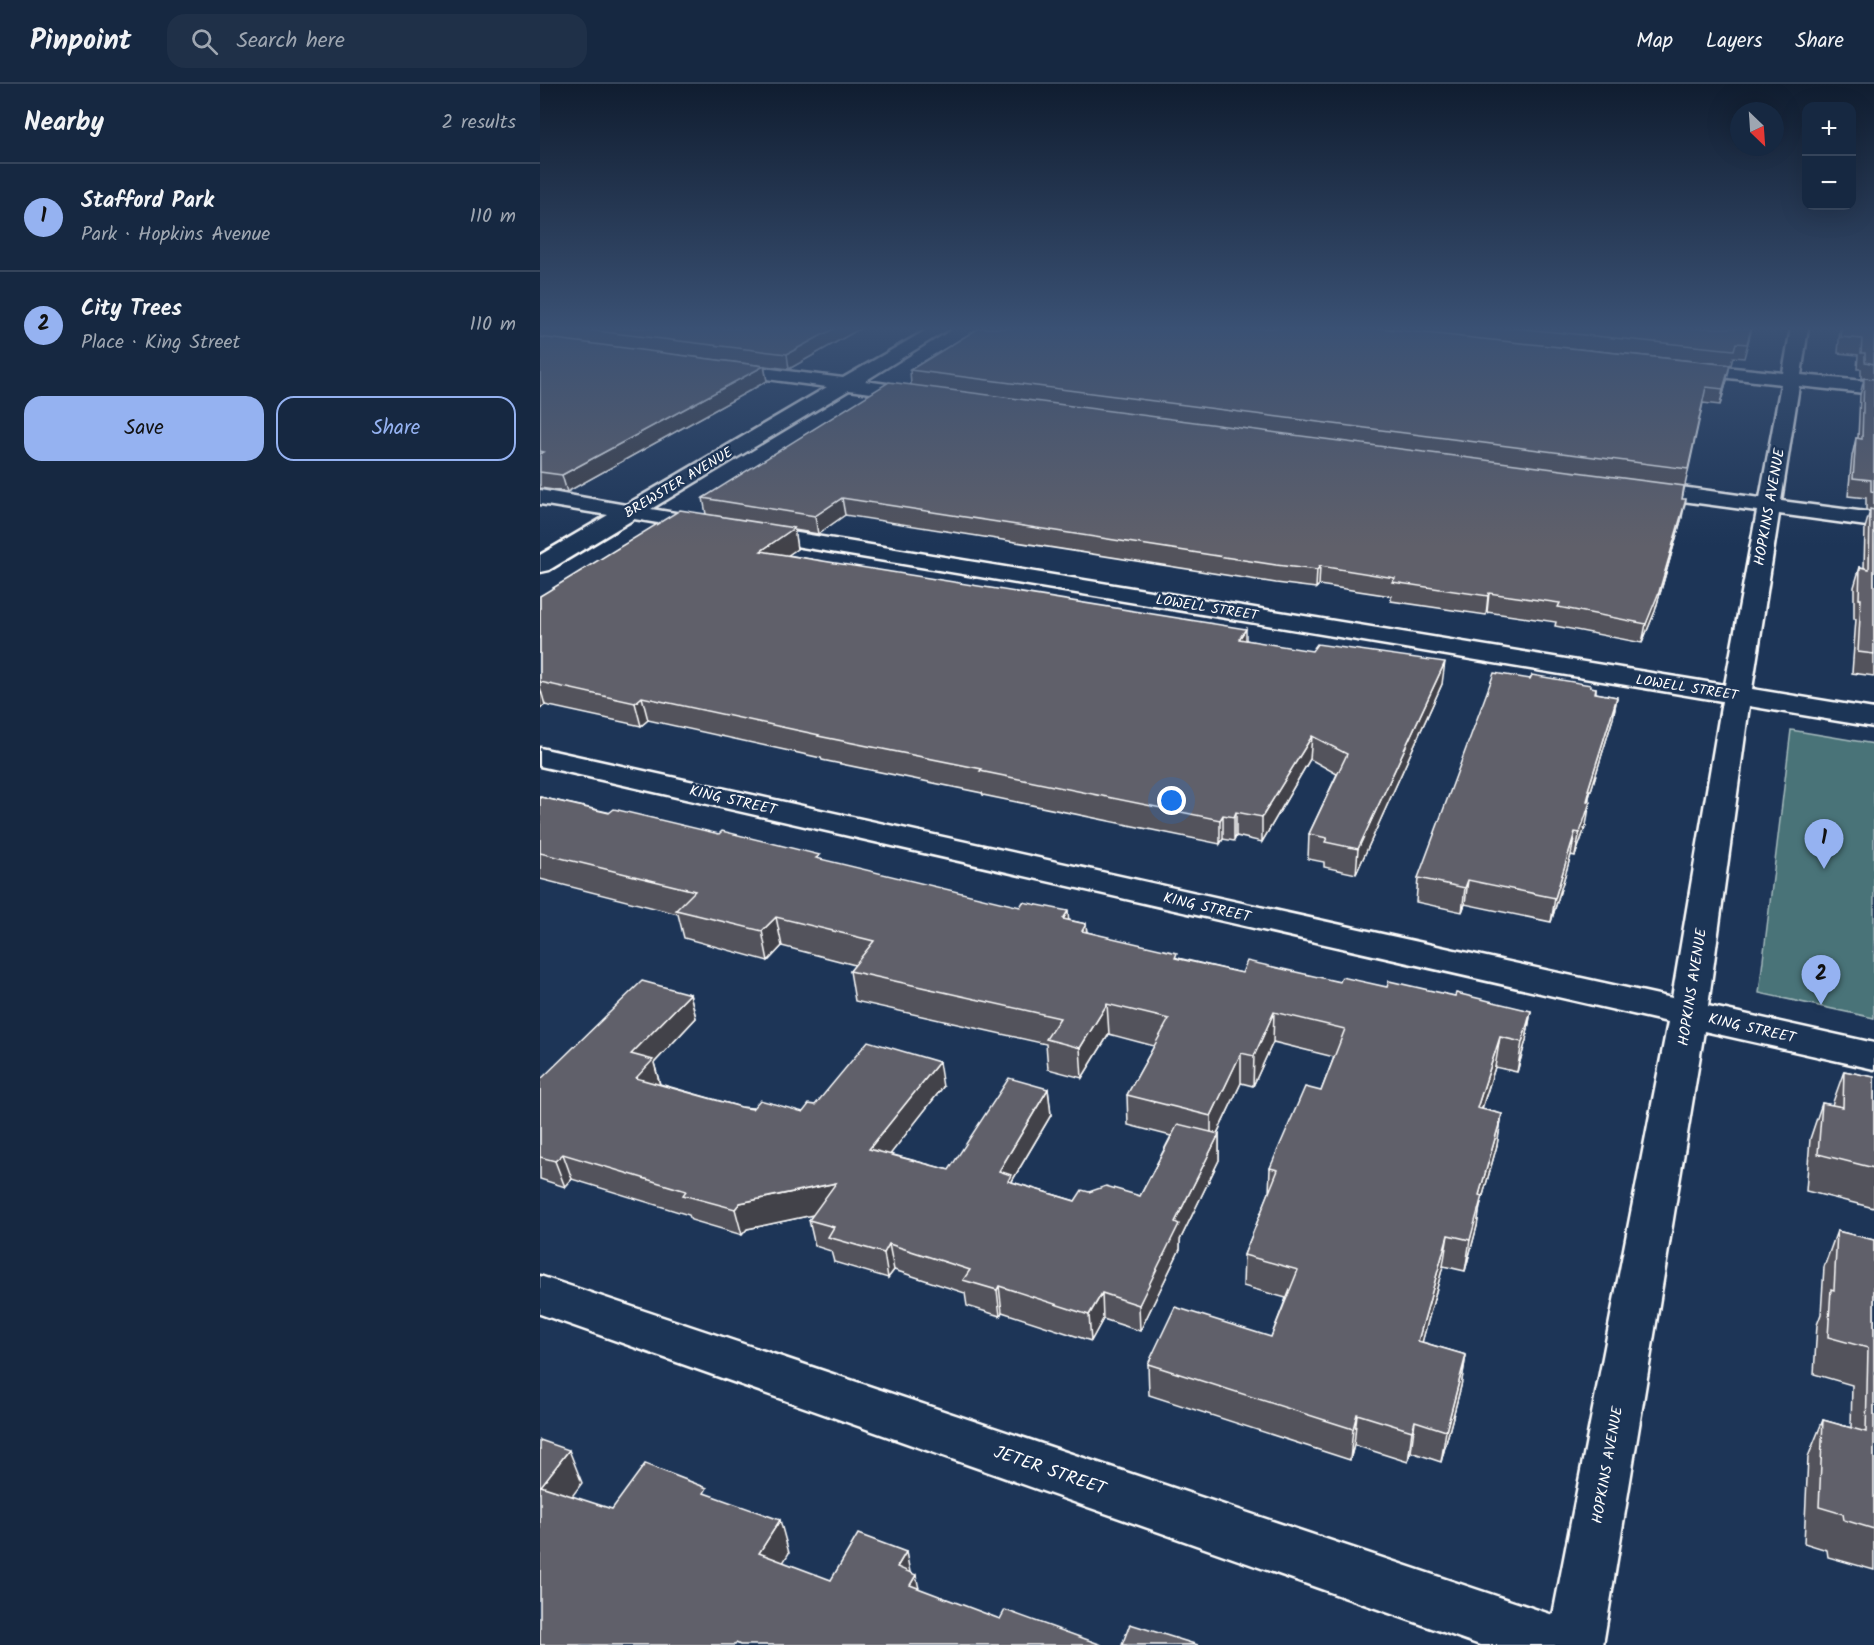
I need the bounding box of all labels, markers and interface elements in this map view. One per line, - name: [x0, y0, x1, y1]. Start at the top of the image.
- search box: [167, 14, 587, 68]
- text: Pinpoint: [30, 19, 131, 64]
- text: Search here: [236, 24, 345, 59]
- icon: search: [188, 25, 221, 58]
- text: Map: [1636, 25, 1673, 58]
- text: Layers: [1706, 25, 1762, 58]
- text: Share: [1795, 25, 1844, 58]
- text: Nearby: [24, 102, 104, 144]
- north arrow: [1730, 102, 1784, 156]
- map controls: [1802, 102, 1856, 210]
- button: +: [1802, 102, 1856, 156]
- text: 2 results: [441, 107, 516, 139]
- button: −: [1802, 156, 1856, 210]
- text: Stafford Park: [81, 184, 214, 219]
- text: 1: [40, 201, 47, 233]
- text: 110 m: [470, 201, 516, 233]
- text: Park · Hopkins Avenue: [81, 219, 270, 251]
- text: City Trees: [81, 292, 182, 327]
- text: 2: [38, 309, 49, 341]
- text: 110 m: [470, 309, 516, 341]
- text: Place · King Street: [81, 327, 240, 359]
- button: Save: [24, 396, 264, 461]
- button: Share: [276, 396, 516, 461]
- street label: BREWSTER AVENUE: [620, 441, 738, 524]
- street label: HOPKINS AVENUE: [1748, 445, 1792, 568]
- street label: LOWELL STREET: [1154, 589, 1261, 627]
- street label: LOWELL STREET: [1634, 669, 1741, 707]
- street label: KING STREET: [687, 779, 781, 823]
- your location: [1157, 786, 1186, 815]
- pin: 1: [1804, 820, 1844, 869]
- street label: KING STREET: [1161, 886, 1255, 930]
- street label: HOPKINS AVENUE: [1672, 925, 1714, 1048]
- pin: 2: [1802, 956, 1840, 1005]
- street label: KING STREET: [1706, 1007, 1800, 1051]
- street label: HOPKINS AVENUE: [1586, 1403, 1630, 1526]
- street label: JETER STREET: [989, 1439, 1111, 1505]

